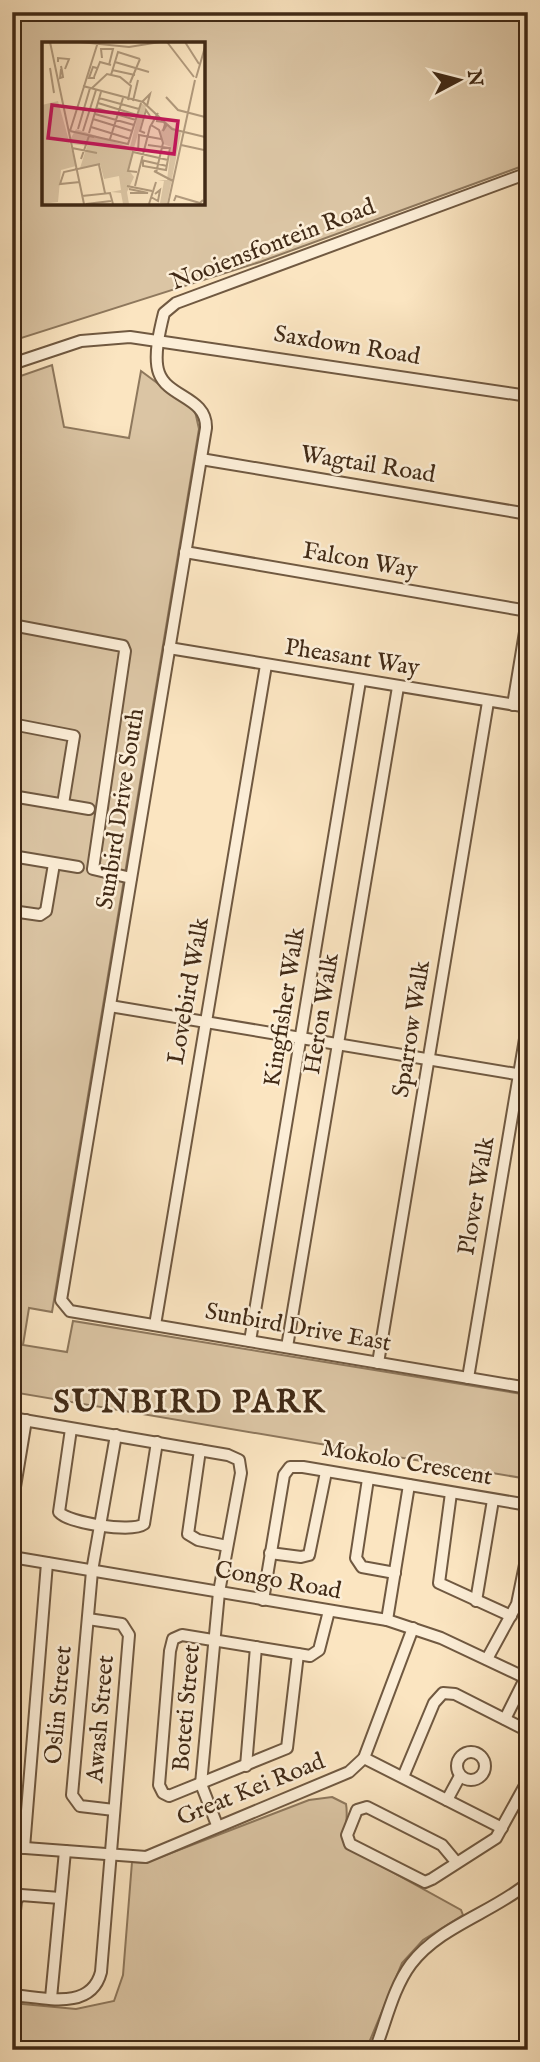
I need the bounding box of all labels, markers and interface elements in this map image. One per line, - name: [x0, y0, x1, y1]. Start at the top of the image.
- inset map: [42, 42, 205, 205]
- north arrow: [424, 46, 494, 116]
- text: N: [461, 68, 487, 88]
- street label: Nooiensfontein Road: [166, 192, 380, 298]
- street label: Saxdown Road: [272, 319, 423, 373]
- street label: Wagtail Road: [298, 439, 438, 491]
- street label: Falcon Way: [300, 536, 420, 586]
- street label: Pheasant Way: [282, 632, 422, 684]
- street label: Sunbird Drive South: [90, 706, 152, 912]
- street label: Lovebird Walk: [161, 915, 217, 1067]
- street label: Kingfisher Walk: [257, 925, 313, 1089]
- street label: Heron Walk: [297, 951, 347, 1077]
- street label: Sparrow Walk: [386, 958, 438, 1100]
- street label: Plover Walk: [451, 1134, 503, 1258]
- street label: Sunbird Drive East: [203, 1296, 393, 1360]
- district label: SUNBIRD PARK: [53, 1383, 327, 1424]
- street label: Mokolo Crescent: [319, 1433, 495, 1493]
- street label: Congo Road: [212, 1555, 344, 1607]
- street label: Boteti Street: [166, 1643, 208, 1773]
- street label: Oslin Street: [38, 1644, 80, 1766]
- street label: Awash Street: [80, 1654, 122, 1785]
- street label: Great Kei Road: [172, 1746, 330, 1834]

